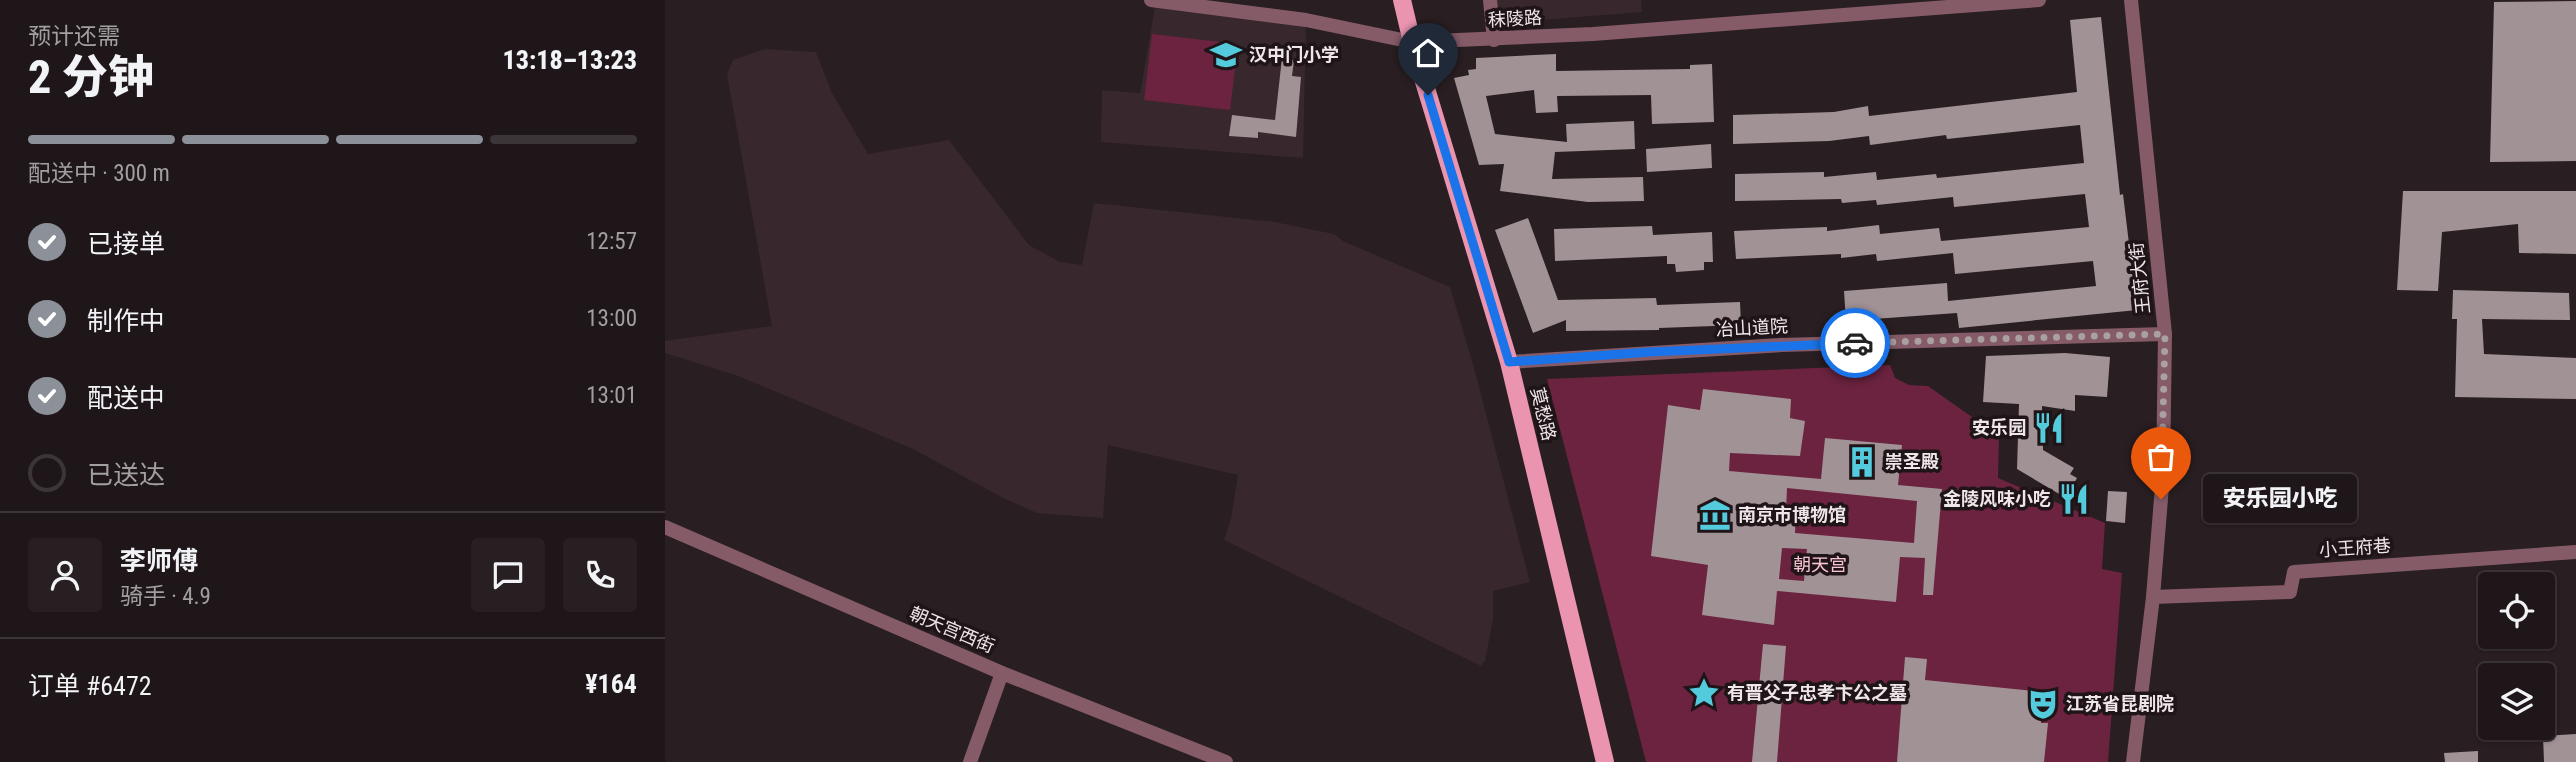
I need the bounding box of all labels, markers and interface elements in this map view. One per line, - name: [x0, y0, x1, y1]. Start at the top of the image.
- street label: 秣陵路: [1487, 7, 1542, 30]
- text: 预计还需: [28, 23, 120, 50]
- pin: [1398, 23, 1458, 95]
- icon: home: [1409, 34, 1447, 72]
- school or university icon: 汉中门小学: [1209, 38, 1243, 72]
- place label: 汉中门小学: [1249, 44, 1339, 65]
- text: 13:18–13:23: [503, 45, 637, 75]
- text: 2 分钟: [28, 50, 154, 104]
- text: 配送中 · 300 m: [28, 160, 170, 187]
- icon: check: [28, 223, 66, 261]
- text: 12:57: [586, 228, 637, 255]
- text: 已接单: [87, 229, 165, 259]
- street label: 王府大街: [2125, 241, 2154, 315]
- icon: check: [28, 300, 66, 338]
- text: 13:00: [586, 305, 637, 332]
- text: 制作中: [87, 306, 165, 336]
- courier: [1820, 308, 1890, 378]
- street label: 冶山道院: [1715, 315, 1788, 340]
- icon: car: [1836, 324, 1874, 362]
- icon: check: [28, 377, 66, 415]
- text: 13:01: [586, 382, 637, 409]
- text: 配送中: [87, 383, 165, 413]
- street label: 莫愁路: [1527, 385, 1560, 443]
- restaurant icon: 安乐园: [2032, 411, 2066, 445]
- place label: 安乐园: [1972, 417, 2026, 438]
- pin: [2131, 427, 2191, 499]
- icon: bag: [2142, 438, 2180, 476]
- building icon: 崇圣殿: [1845, 445, 1879, 479]
- place label: 崇圣殿: [1885, 451, 1939, 472]
- text: 已送达: [87, 460, 165, 490]
- callout: 安乐园小吃: [2203, 475, 2357, 524]
- restaurant icon: 金陵风味小吃: [2057, 482, 2091, 516]
- text: 安乐园小吃: [2223, 485, 2338, 512]
- place label: 金陵风味小吃: [1943, 488, 2051, 509]
- museum icon: 南京市博物馆: [1698, 498, 1732, 532]
- place label: 南京市博物馆: [1738, 504, 1846, 525]
- street label: 小王府巷: [2318, 535, 2392, 560]
- button: person: [28, 538, 102, 612]
- button: chat: [471, 538, 545, 612]
- button: phone: [563, 538, 637, 612]
- text: 李师傅: [120, 546, 198, 576]
- park label: 朝天宫: [1793, 554, 1847, 575]
- map controls: [2478, 572, 2555, 740]
- button: locate: [2478, 572, 2555, 649]
- text: 骑手 · 4.9: [120, 583, 211, 610]
- street label: 朝天宫西街: [907, 602, 998, 657]
- button: layers: [2478, 663, 2555, 740]
- text: ¥164: [585, 669, 637, 699]
- text: 订单 #6472: [28, 671, 152, 701]
- place icon: 有晋父子忠孝卞公之墓: [1687, 676, 1721, 710]
- place label: 有晋父子忠孝卞公之墓: [1727, 682, 1907, 703]
- theatre icon: 江苏省昆剧院: [2026, 687, 2060, 721]
- place label: 江苏省昆剧院: [2066, 693, 2174, 714]

